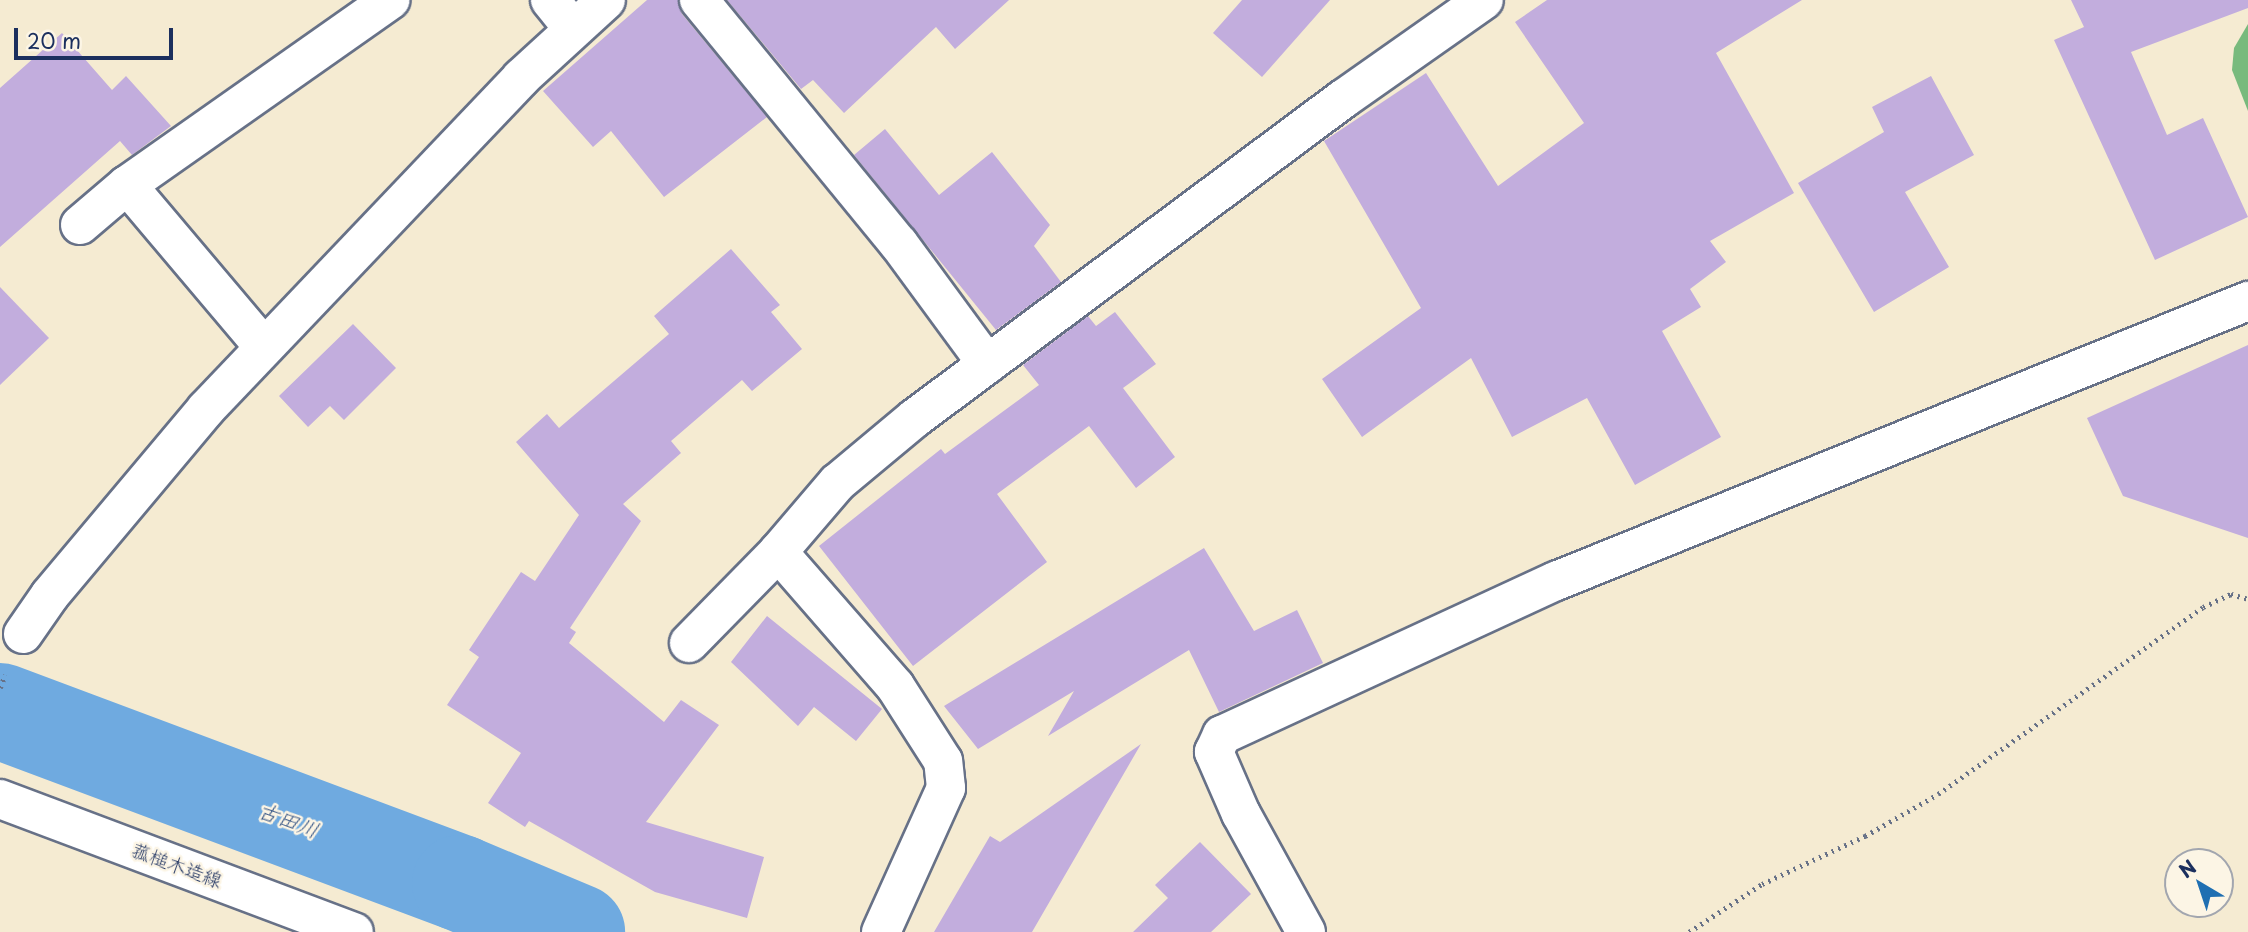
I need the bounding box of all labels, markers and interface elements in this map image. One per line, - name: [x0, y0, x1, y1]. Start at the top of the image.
- scale bar: [18, 14, 177, 58]
- text: 20 m: [27, 24, 81, 56]
- water label: 古田川: [255, 796, 323, 842]
- street label: 菰槌木造線: [128, 838, 226, 892]
- north arrow: [2164, 848, 2234, 918]
- text: N: [2172, 853, 2202, 884]

